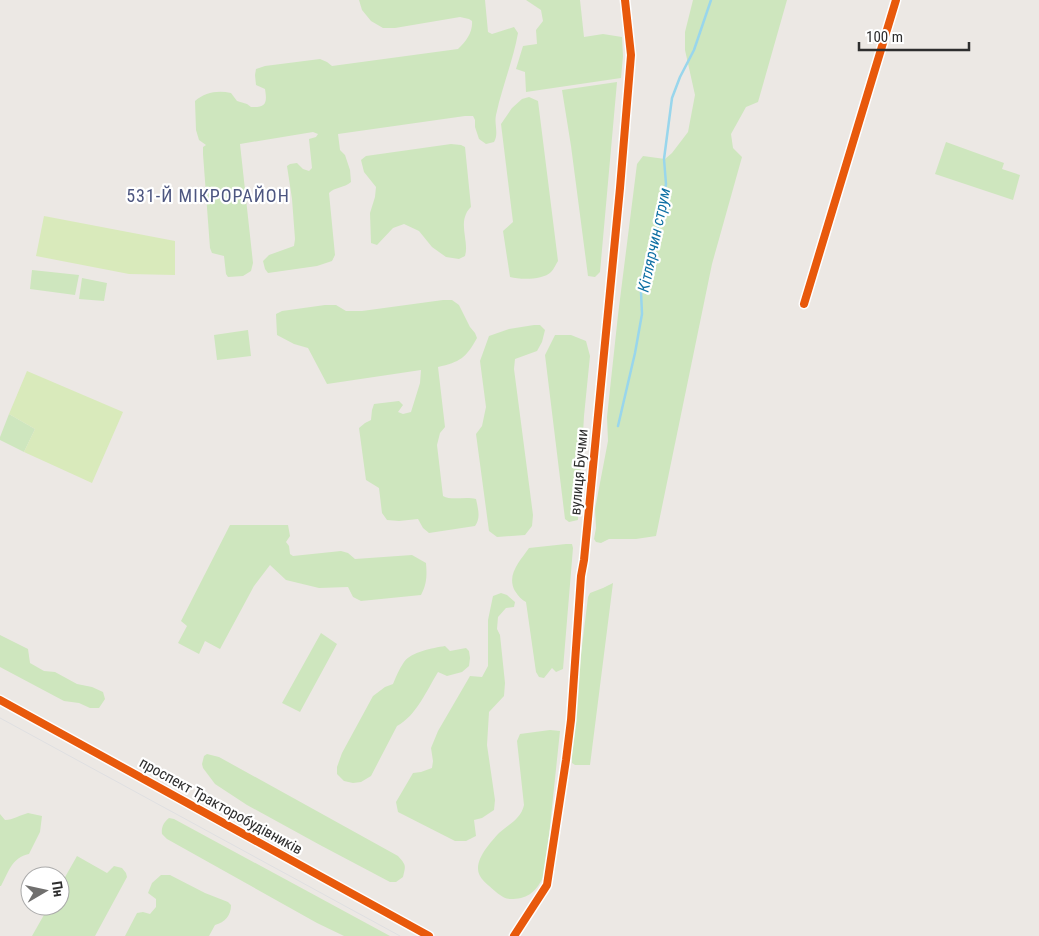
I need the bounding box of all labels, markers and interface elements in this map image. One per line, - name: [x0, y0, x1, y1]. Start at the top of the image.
- scale bar: [859, 20, 969, 52]
- text: 100 m: [866, 28, 903, 46]
- district label: 531-Й МІКРОРАЙОН: [126, 185, 290, 206]
- water label: Кітлярчин струм: [634, 186, 674, 294]
- street label: вулиця Бучми: [566, 428, 592, 516]
- street label: проспект Тракторобудівників: [136, 754, 306, 858]
- north arrow: [20, 866, 70, 916]
- text: Пн: [49, 880, 67, 898]

